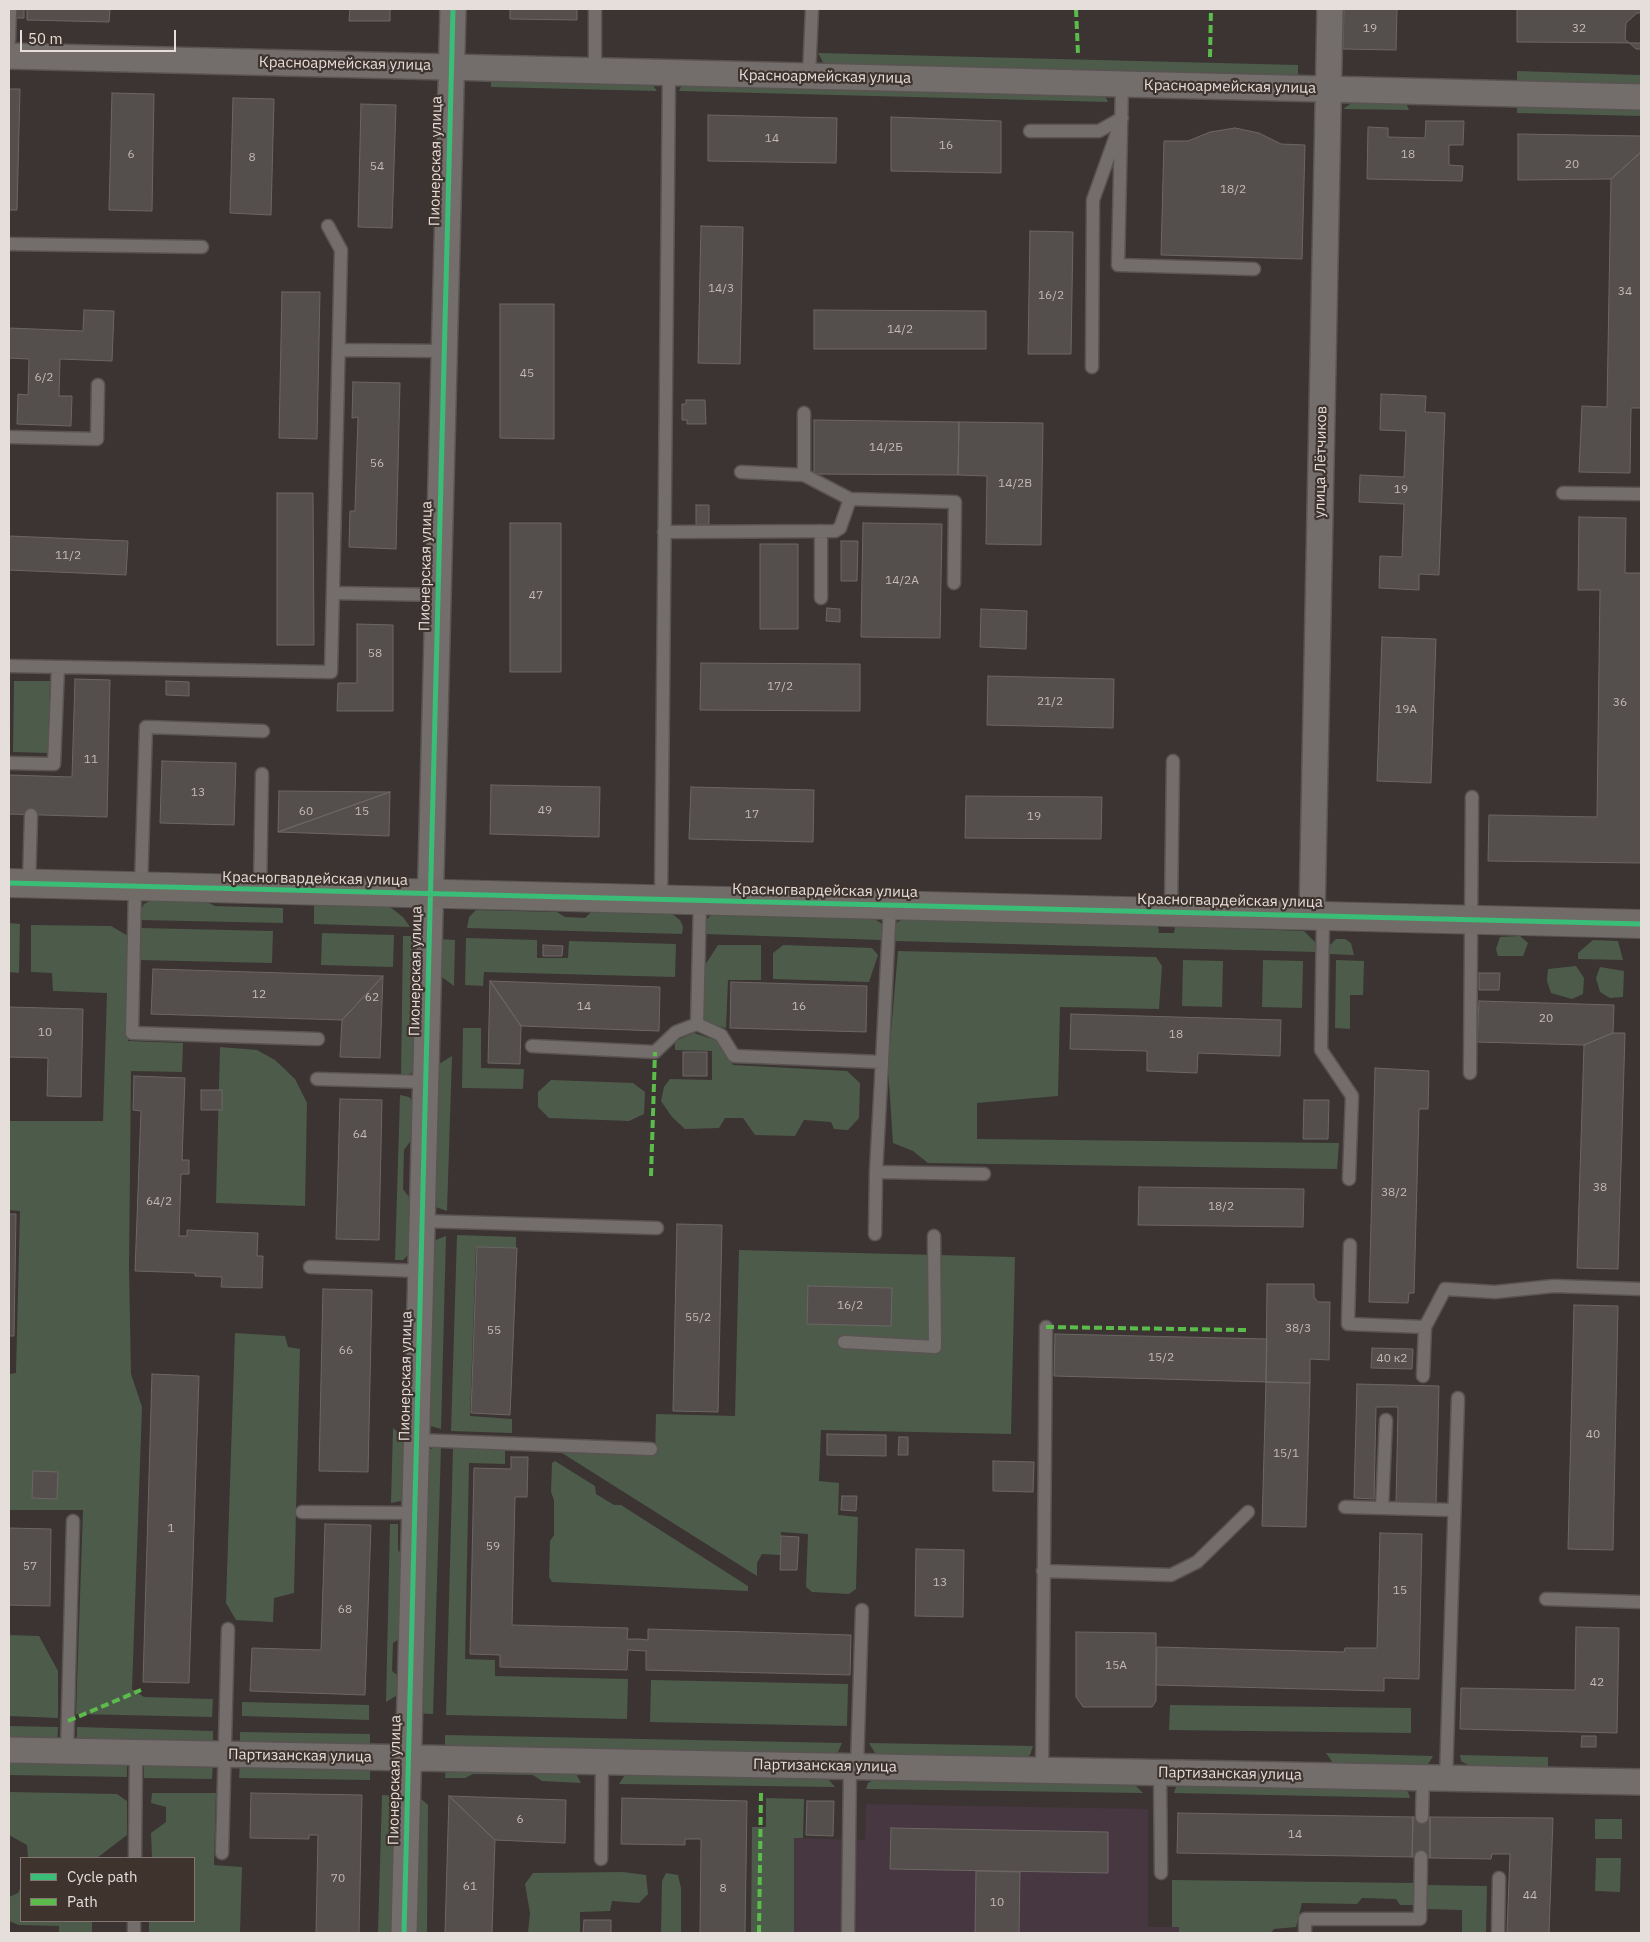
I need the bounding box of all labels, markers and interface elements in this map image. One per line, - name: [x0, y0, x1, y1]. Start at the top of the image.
- scale bar: [22, 20, 179, 52]
- house number: 19: [1363, 22, 1377, 36]
- house number: 32: [1572, 22, 1586, 36]
- text: 50 m: [28, 29, 63, 48]
- street label: Красноармейская улица: [259, 53, 431, 75]
- street label: Красноармейская улица: [739, 66, 911, 88]
- street label: Красноармейская улица: [1144, 76, 1316, 98]
- street label: Пионерская улица: [426, 96, 446, 226]
- house number: 14: [765, 132, 779, 146]
- house number: 16: [939, 139, 953, 153]
- house number: 6: [127, 148, 135, 162]
- house number: 18: [1401, 148, 1415, 162]
- house number: 8: [248, 151, 256, 165]
- house number: 20: [1565, 158, 1579, 172]
- house number: 54: [370, 160, 384, 174]
- house number: 18/2: [1220, 183, 1246, 197]
- house number: 14/3: [708, 282, 734, 296]
- house number: 34: [1618, 285, 1632, 299]
- house number: 16/2: [1038, 289, 1064, 303]
- house number: 14/2: [887, 323, 913, 337]
- house number: 45: [520, 367, 534, 381]
- house number: 6/2: [35, 371, 53, 385]
- street label: улица Лётчиков: [1311, 406, 1331, 518]
- house number: 14/2Б: [869, 441, 903, 455]
- house number: 56: [370, 457, 384, 471]
- house number: 14/2В: [998, 477, 1032, 491]
- house number: 19: [1394, 483, 1408, 497]
- street label: Пионерская улица: [416, 501, 436, 631]
- house number: 11/2: [55, 549, 81, 563]
- house number: 14/2А: [885, 574, 919, 588]
- house number: 47: [529, 589, 543, 603]
- house number: 58: [368, 647, 382, 661]
- house number: 17/2: [767, 680, 793, 694]
- house number: 21/2: [1037, 695, 1063, 709]
- house number: 36: [1613, 696, 1627, 710]
- house number: 19А: [1395, 703, 1417, 717]
- house number: 11: [84, 753, 98, 767]
- house number: 13: [191, 786, 205, 800]
- house number: 49: [538, 804, 552, 818]
- house number: 60: [299, 805, 313, 819]
- house number: 15: [355, 805, 369, 819]
- house number: 17: [745, 808, 759, 822]
- house number: 19: [1027, 810, 1041, 824]
- street label: Красногвардейская улица: [222, 868, 408, 890]
- street label: Красногвардейская улица: [732, 880, 918, 902]
- street label: Красногвардейская улица: [1137, 890, 1323, 912]
- street label: Пионерская улица: [406, 906, 426, 1036]
- house number: 12: [252, 988, 266, 1002]
- house number: 62: [365, 991, 379, 1005]
- house number: 14: [577, 1000, 591, 1014]
- house number: 16: [792, 1000, 806, 1014]
- house number: 20: [1539, 1012, 1553, 1026]
- house number: 10: [38, 1026, 52, 1040]
- house number: 18: [1169, 1028, 1183, 1042]
- house number: 64: [353, 1128, 367, 1142]
- house number: 38: [1593, 1181, 1607, 1195]
- house number: 38/2: [1381, 1186, 1407, 1200]
- house number: 64/2: [146, 1195, 172, 1209]
- house number: 18/2: [1208, 1200, 1234, 1214]
- house number: 16/2: [837, 1299, 863, 1313]
- street label: Пионерская улица: [396, 1311, 416, 1441]
- house number: 55/2: [685, 1311, 711, 1325]
- house number: 38/3: [1285, 1322, 1311, 1336]
- house number: 55: [487, 1324, 501, 1338]
- house number: 66: [339, 1344, 353, 1358]
- house number: 15/2: [1148, 1351, 1174, 1365]
- house number: 40 к2: [1376, 1352, 1408, 1366]
- house number: 40: [1586, 1428, 1600, 1442]
- house number: 15/1: [1273, 1447, 1299, 1461]
- house number: 1: [167, 1522, 175, 1536]
- house number: 59: [486, 1540, 500, 1554]
- house number: 57: [23, 1560, 37, 1574]
- house number: 13: [933, 1576, 947, 1590]
- house number: 15: [1393, 1584, 1407, 1598]
- house number: 68: [338, 1603, 352, 1617]
- house number: 15А: [1105, 1659, 1127, 1673]
- house number: 42: [1590, 1676, 1604, 1690]
- street label: Пионерская улица: [385, 1715, 405, 1845]
- street label: Партизанская улица: [228, 1746, 372, 1766]
- street label: Партизанская улица: [753, 1756, 897, 1776]
- street label: Партизанская улица: [1158, 1764, 1302, 1784]
- house number: 6: [516, 1813, 524, 1827]
- house number: 14: [1288, 1828, 1302, 1842]
- legend: [20, 1857, 195, 1922]
- text: Cycle path: [67, 1867, 138, 1886]
- house number: 70: [331, 1872, 345, 1886]
- house number: 61: [463, 1880, 477, 1894]
- house number: 8: [719, 1882, 727, 1896]
- house number: 44: [1523, 1889, 1537, 1903]
- text: Path: [67, 1892, 98, 1911]
- house number: 10: [990, 1896, 1004, 1910]

